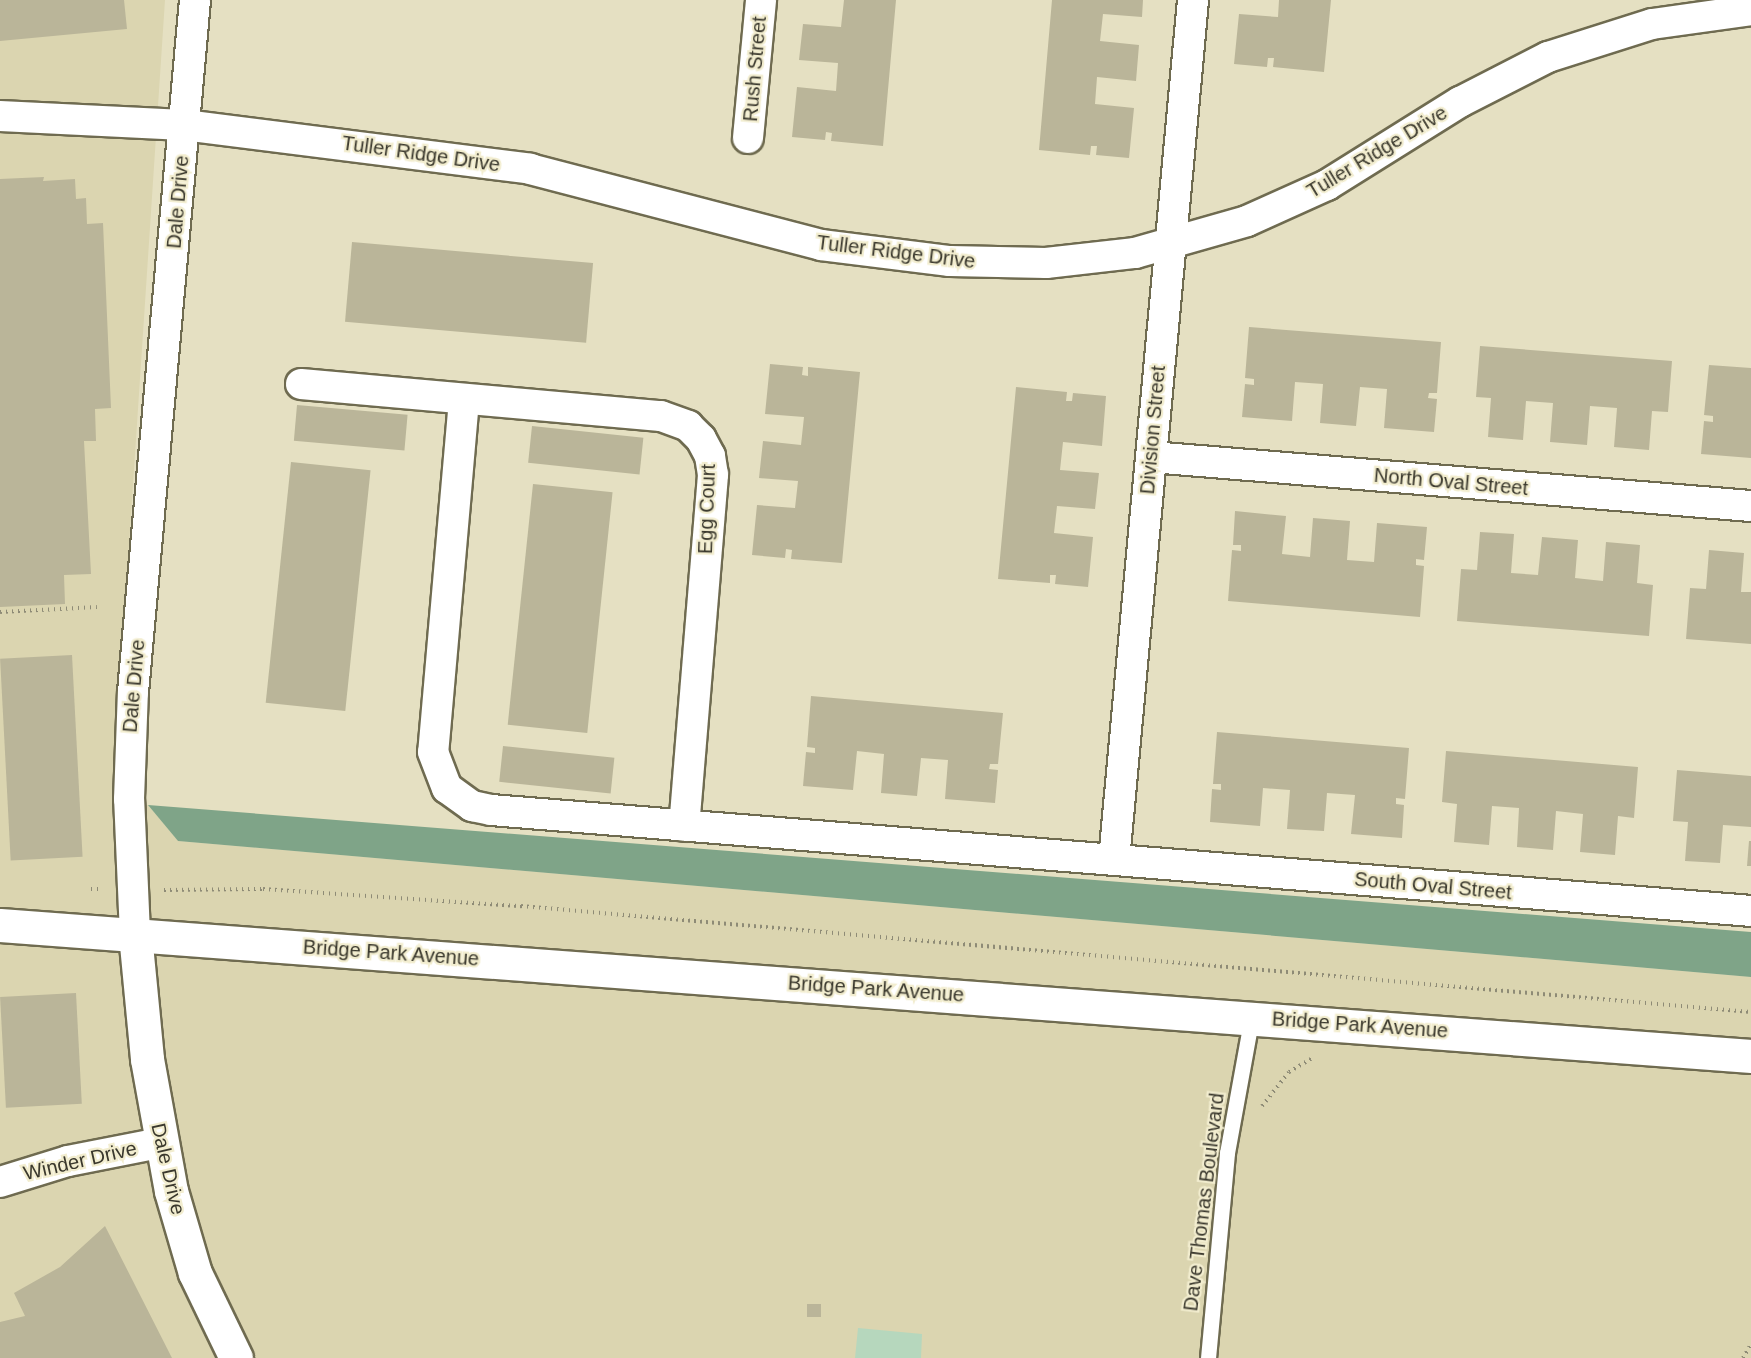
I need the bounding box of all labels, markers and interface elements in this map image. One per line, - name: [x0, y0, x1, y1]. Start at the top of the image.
- street label: Rush Street: [738, 15, 772, 123]
- street label: Tuller Ridge Drive: [1303, 101, 1451, 203]
- street label: Tuller Ridge Drive: [340, 131, 502, 177]
- street label: Dale Drive: [162, 154, 194, 250]
- street label: Tuller Ridge Drive: [815, 230, 977, 274]
- street label: Division Street: [1135, 365, 1171, 495]
- street label: North Oval Street: [1373, 463, 1529, 501]
- street label: Egg Court: [693, 464, 721, 554]
- street label: Dale Drive: [118, 638, 150, 734]
- street label: South Oval Street: [1353, 867, 1513, 905]
- street label: Bridge Park Avenue: [302, 935, 480, 971]
- street label: Bridge Park Avenue: [787, 971, 965, 1007]
- street label: Bridge Park Avenue: [1271, 1007, 1449, 1043]
- street label: Dave Thomas Boulevard: [1179, 1091, 1229, 1313]
- street label: Dale Drive: [146, 1121, 190, 1217]
- street label: Winder Drive: [21, 1136, 139, 1186]

